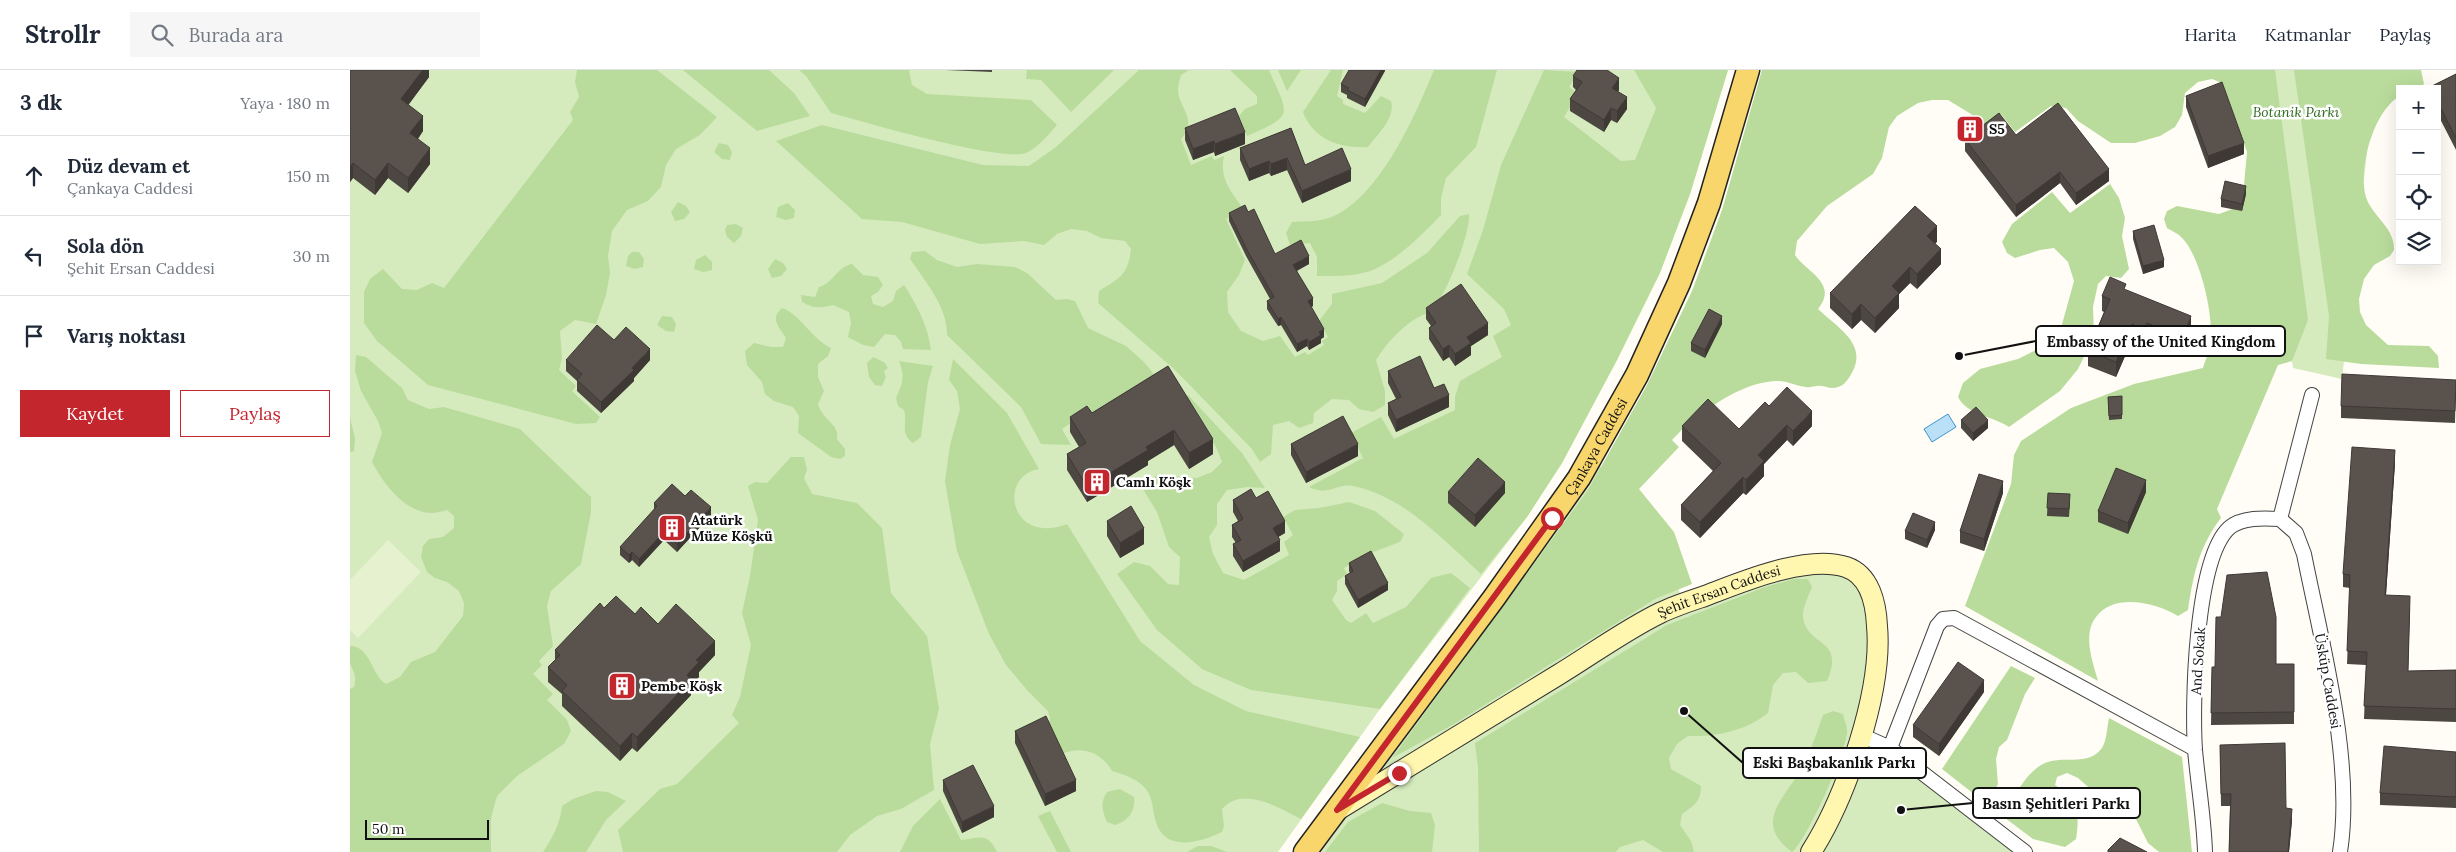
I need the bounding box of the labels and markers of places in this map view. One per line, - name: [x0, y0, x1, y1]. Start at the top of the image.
- building icon: S5: [1955, 114, 1985, 144]
- place label: S5: [1989, 120, 2005, 138]
- callout: Embassy of the United Kingdom: [2036, 326, 2285, 356]
- building icon: Camlı Köşk: [1082, 467, 1112, 497]
- place label: Camlı Köşk: [1116, 473, 1192, 491]
- place label: Atatürk Müze Köşkü: [691, 511, 773, 545]
- building icon: Atatürk Müze Köşkü: [657, 513, 687, 543]
- building icon: Pembe Köşk: [607, 671, 637, 701]
- place label: Pembe Köşk: [641, 677, 723, 695]
- callout: Eski Başbakanlık Parkı: [1743, 748, 1926, 778]
- callout: Basın Şehitleri Parkı: [1973, 788, 2140, 818]

